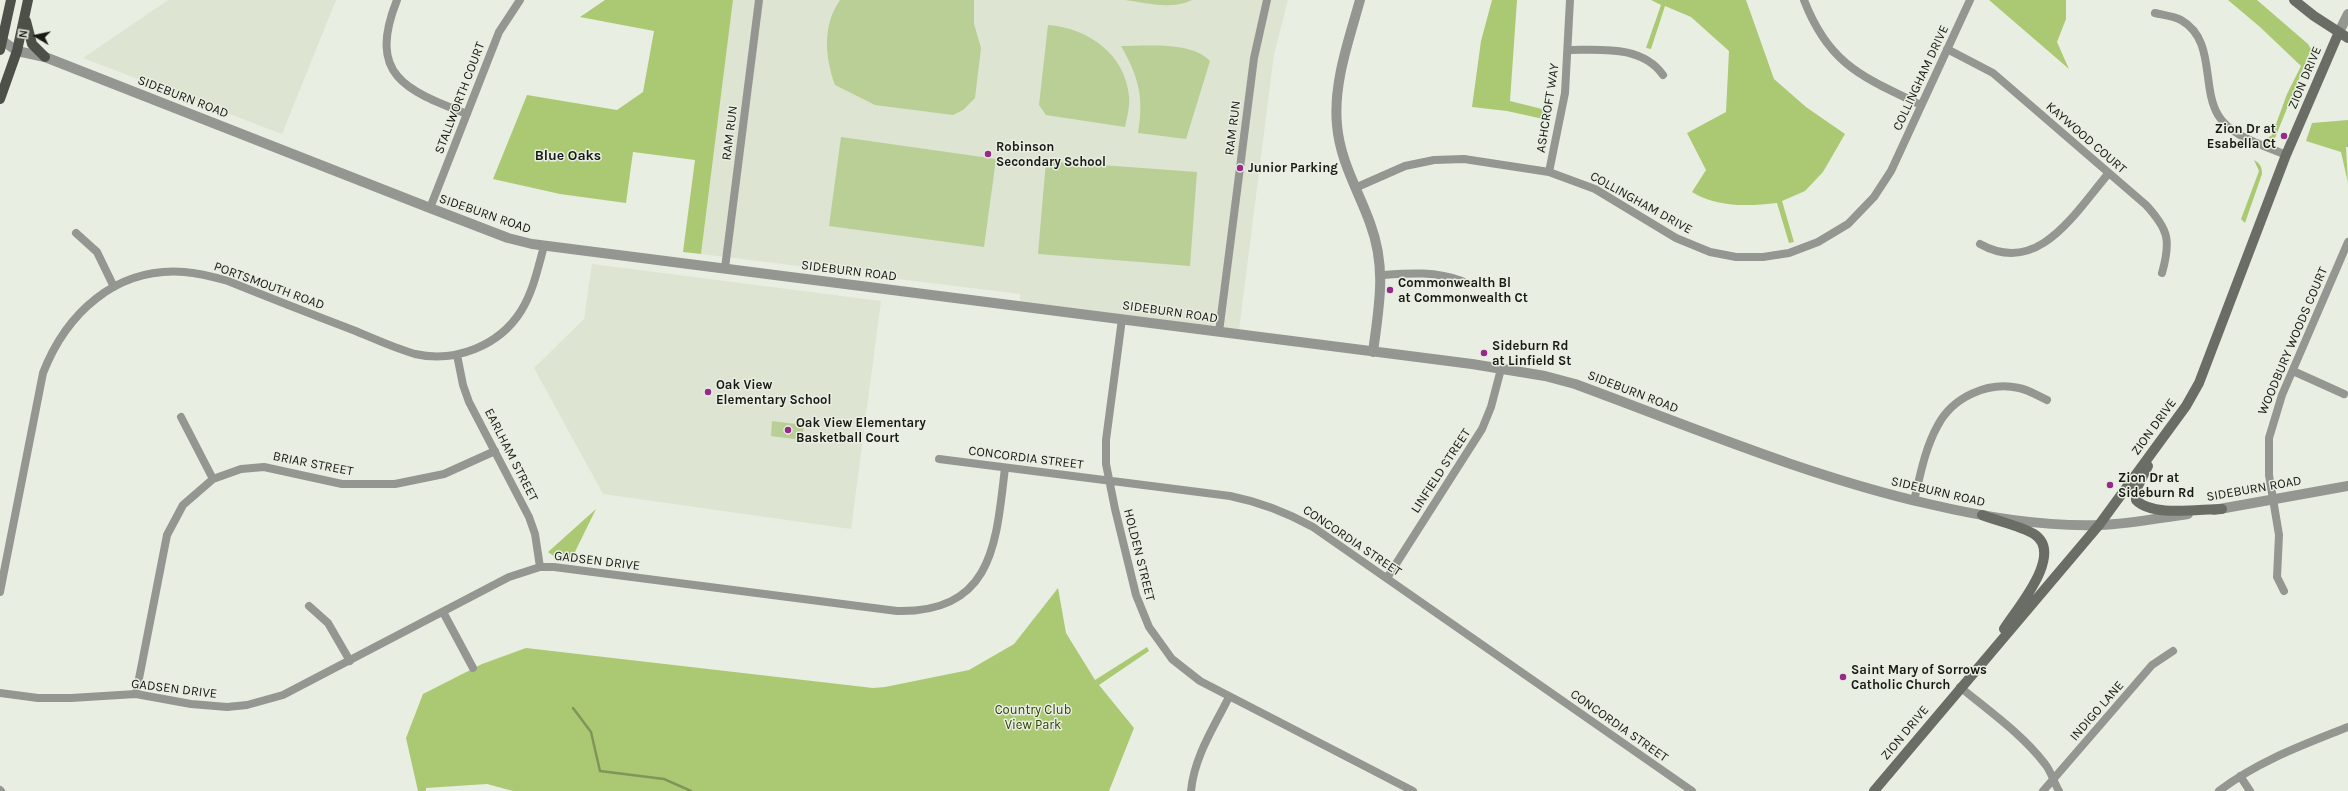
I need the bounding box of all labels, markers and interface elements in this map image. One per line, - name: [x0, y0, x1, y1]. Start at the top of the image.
- north arrow: [16, 16, 56, 56]
- street label: COLLINGHAM DRIVE: [1890, 23, 1952, 133]
- text: N: [17, 29, 31, 39]
- street label: STALLWORTH COURT: [431, 40, 489, 156]
- street label: ZION DRIVE: [2285, 44, 2325, 112]
- street label: ASHCROFT WAY: [1533, 62, 1563, 154]
- street label: SIDEBURN ROAD: [135, 72, 231, 122]
- street label: KAYWOOD COURT: [2043, 99, 2129, 177]
- street label: RAM RUN: [1222, 100, 1244, 156]
- street label: RAM RUN: [719, 105, 741, 161]
- place label: Zion Dr at Esabella Ct: [2207, 121, 2276, 152]
- marker: Zion Dr at Esabella Ct: [2279, 131, 2289, 141]
- place label: Robinson Secondary School: [996, 139, 1106, 170]
- district label: Blue Oaks: [535, 148, 601, 164]
- marker: Robinson Secondary School: [983, 149, 993, 159]
- place label: Junior Parking: [1248, 160, 1338, 176]
- marker: Junior Parking: [1235, 163, 1245, 173]
- street label: COLLINGHAM DRIVE: [1587, 168, 1695, 238]
- street label: SIDEBURN ROAD: [437, 191, 533, 237]
- street label: SIDEBURN ROAD: [800, 257, 898, 285]
- street label: PORTSMOUTH ROAD: [212, 259, 326, 313]
- street label: WOODBURY WOODS COURT: [2255, 265, 2331, 417]
- place label: Commonwealth Bl at Commonwealth Ct: [1398, 275, 1528, 306]
- marker: Commonwealth Bl at Commonwealth Ct: [1385, 285, 1395, 295]
- street label: SIDEBURN ROAD: [1121, 298, 1219, 326]
- place label: Sideburn Rd at Linfield St: [1492, 338, 1571, 369]
- marker: Sideburn Rd at Linfield St: [1479, 348, 1489, 358]
- street label: SIDEBURN ROAD: [1585, 367, 1681, 417]
- place label: Oak View Elementary School: [716, 377, 831, 408]
- marker: Oak View Elementary School: [703, 387, 713, 397]
- street label: ZION DRIVE: [2128, 396, 2180, 458]
- street label: EARLHAM STREET: [481, 406, 541, 504]
- place label: Oak View Elementary Basketball Court: [796, 415, 926, 446]
- marker: Oak View Elementary Basketball Court: [783, 425, 793, 435]
- street label: LINFIELD STREET: [1408, 426, 1474, 516]
- street label: CONCORDIA STREET: [968, 443, 1084, 473]
- street label: BRIAR STREET: [271, 449, 355, 479]
- place label: Zion Dr at Sideburn Rd: [2118, 470, 2194, 501]
- street label: SIDEBURN ROAD: [2205, 473, 2303, 505]
- street label: SIDEBURN ROAD: [1889, 474, 1987, 510]
- marker: Zion Dr at Sideburn Rd: [2105, 480, 2115, 490]
- street label: CONCORDIA STREET: [1300, 502, 1404, 580]
- street label: HOLDEN STREET: [1120, 507, 1158, 603]
- street label: GADSEN DRIVE: [553, 548, 641, 574]
- place label: Saint Mary of Sorrows Catholic Church: [1851, 662, 1987, 693]
- marker: Saint Mary of Sorrows Catholic Church: [1838, 672, 1848, 682]
- street label: GADSEN DRIVE: [130, 676, 218, 702]
- street label: INDIGO LANE: [2067, 678, 2127, 744]
- street label: CONCORDIA STREET: [1567, 686, 1671, 766]
- park label: Country Club View Park: [995, 702, 1071, 733]
- street label: ZION DRIVE: [1878, 703, 1932, 763]

